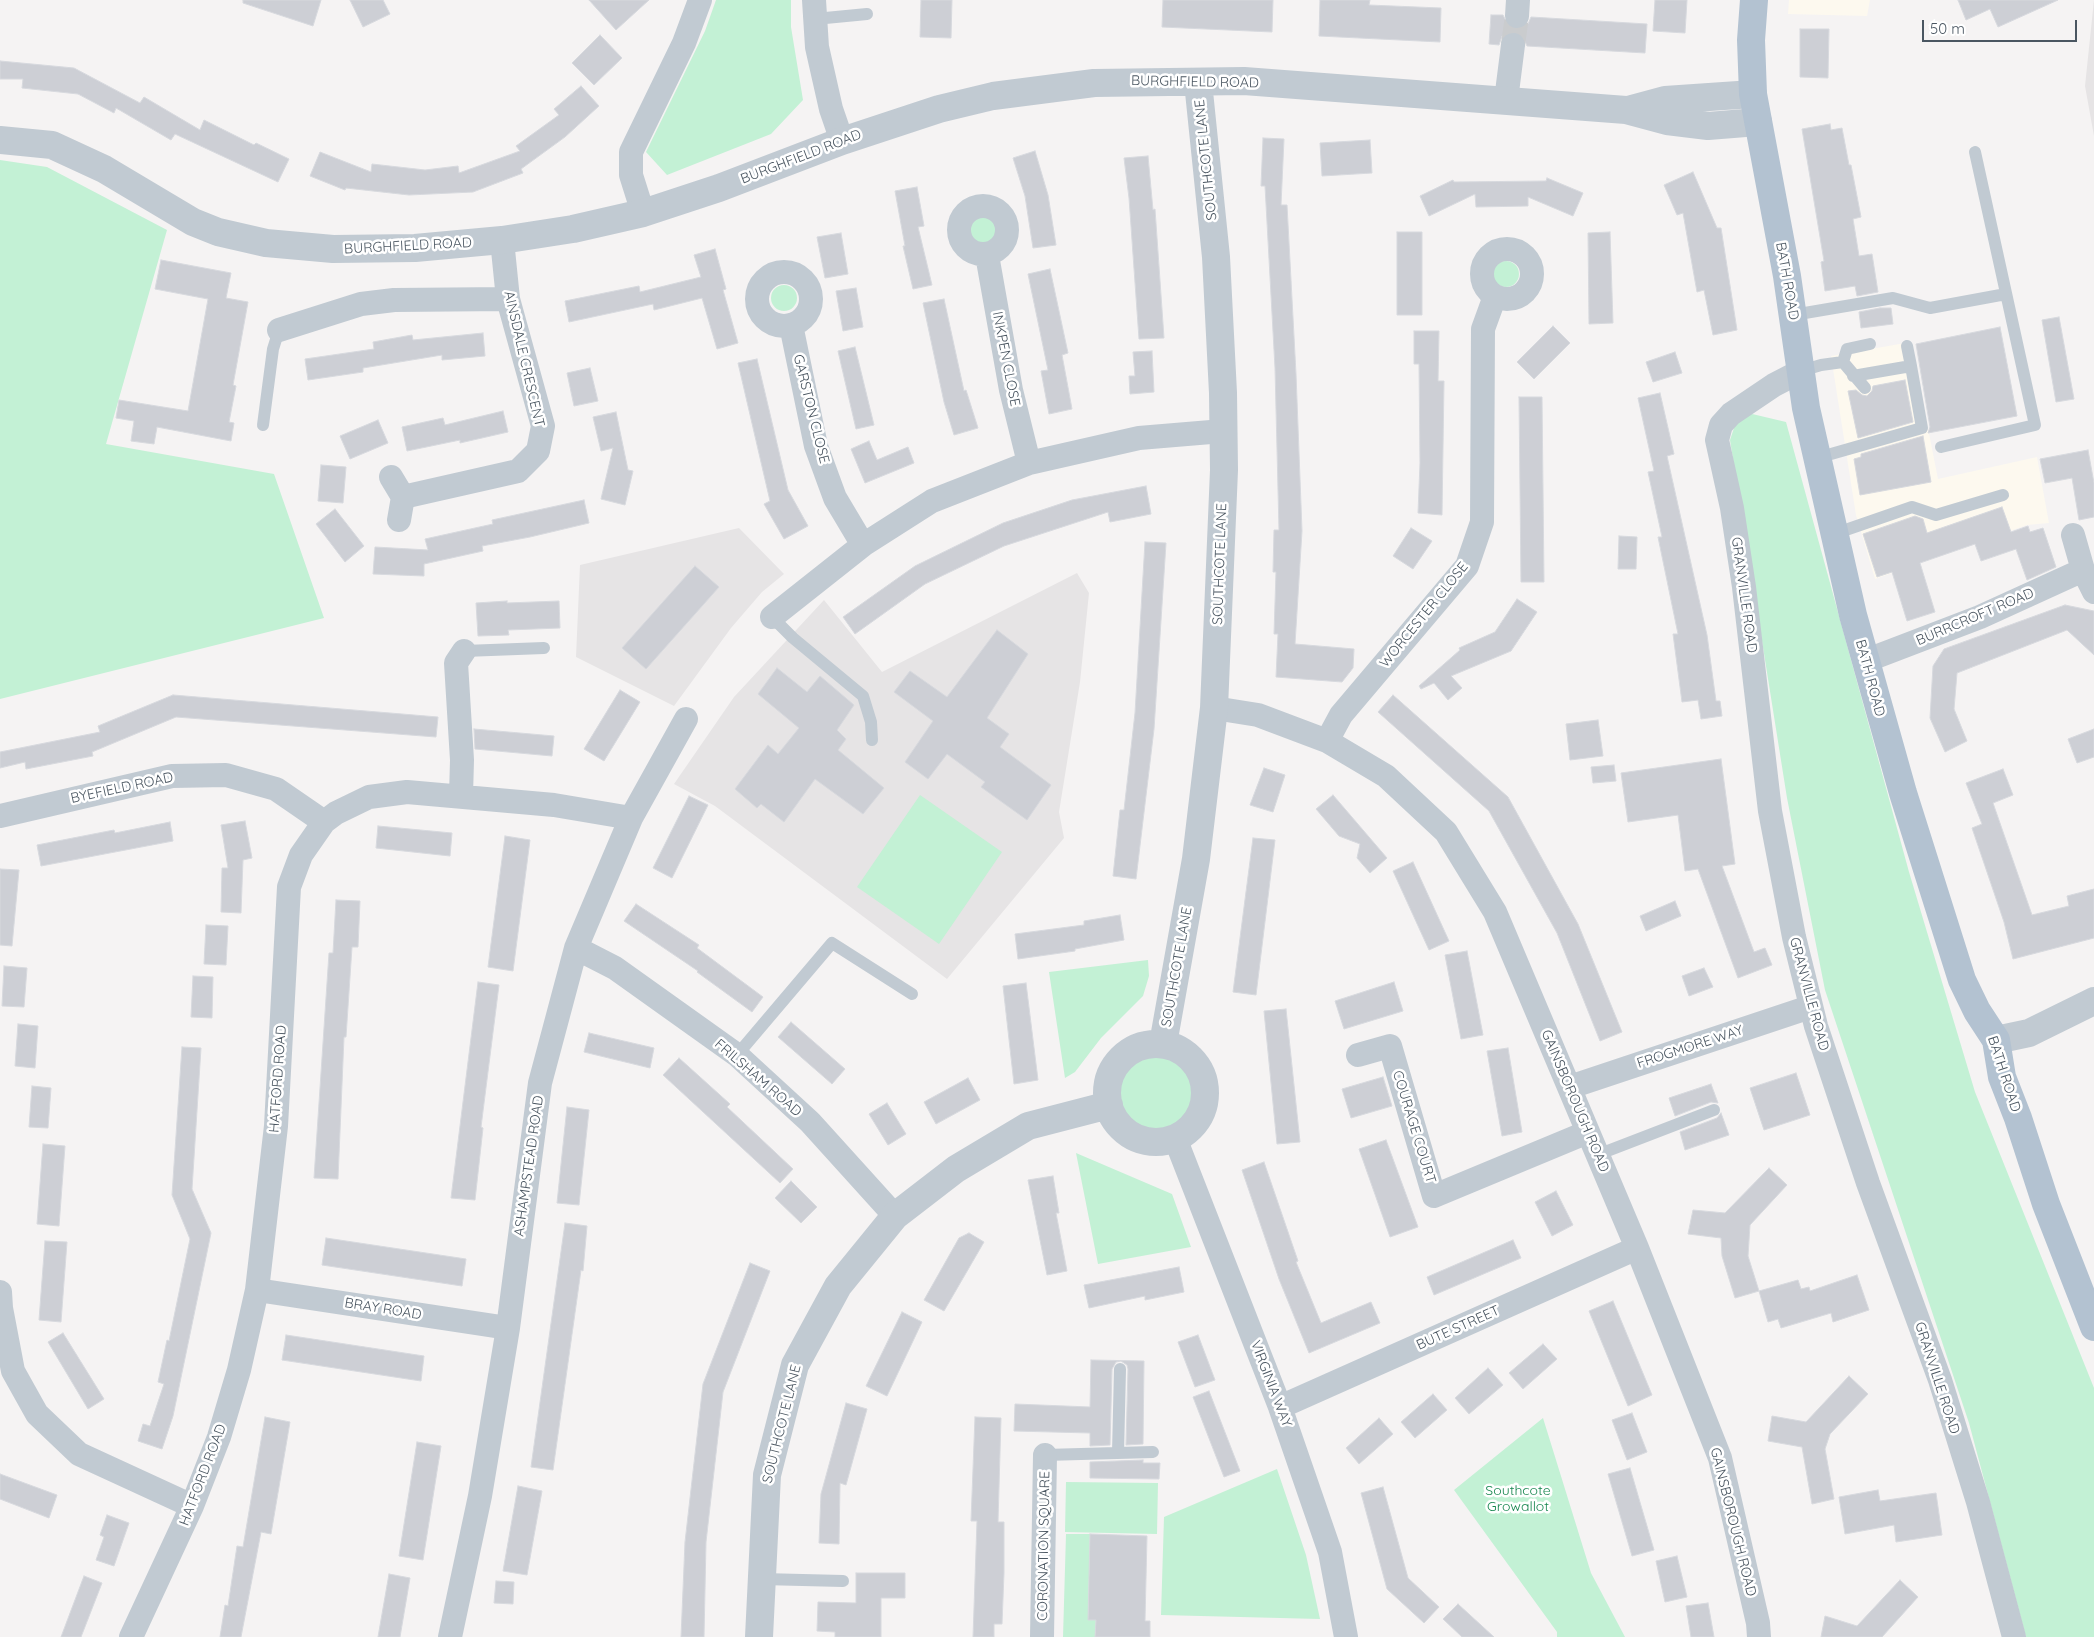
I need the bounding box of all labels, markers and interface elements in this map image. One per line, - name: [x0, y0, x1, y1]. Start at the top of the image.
- scale bar: [1924, 10, 2079, 42]
- text: 50 m: [1930, 19, 1965, 38]
- street label: BURGHFIELD ROAD: [1131, 72, 1259, 92]
- street label: SOUTHCOTE LANE: [1191, 99, 1221, 221]
- street label: BURGHFIELD ROAD: [738, 126, 864, 188]
- street label: BURGHFIELD ROAD: [344, 234, 472, 258]
- street label: BATH ROAD: [1772, 241, 1802, 321]
- street label: AINSDALE CRESCENT: [500, 289, 548, 429]
- street label: INKPEN CLOSE: [989, 310, 1023, 408]
- street label: GARSTON CLOSE: [789, 353, 833, 465]
- street label: SOUTHCOTE LANE: [1209, 503, 1231, 625]
- street label: GRANVILLE ROAD: [1728, 536, 1760, 654]
- street label: WORCESTER CLOSE: [1376, 559, 1472, 671]
- street label: BURRCROFT ROAD: [1914, 585, 2036, 649]
- street label: BATH ROAD: [1852, 638, 1888, 718]
- street label: BYEFIELD ROAD: [69, 769, 175, 807]
- street label: SOUTHCOTE LANE: [1158, 906, 1196, 1028]
- street label: GRANVILLE ROAD: [1786, 935, 1832, 1053]
- street label: FROGMORE WAY: [1635, 1022, 1745, 1072]
- street label: HATFORD ROAD: [266, 1025, 290, 1133]
- street label: GAINSBOROUGH ROAD: [1537, 1027, 1613, 1175]
- street label: BATH ROAD: [1984, 1034, 2024, 1114]
- street label: FRILSHAM ROAD: [711, 1036, 805, 1120]
- street label: COURAGE COURT: [1389, 1069, 1439, 1185]
- street label: ASHAMPSTEAD ROAD: [511, 1094, 547, 1238]
- street label: BRAY ROAD: [343, 1295, 423, 1323]
- street label: BUTE STREET: [1414, 1302, 1502, 1354]
- street label: GRANVILLE ROAD: [1911, 1320, 1963, 1436]
- street label: VIRGINIA WAY: [1247, 1338, 1295, 1430]
- street label: SOUTHCOTE LANE: [759, 1363, 805, 1485]
- street label: HATFORD ROAD: [176, 1422, 230, 1528]
- street label: GAINSBOROUGH ROAD: [1706, 1446, 1760, 1598]
- street label: CORONATION SQUARE: [1034, 1471, 1054, 1621]
- park label: Southcote Growallot: [1485, 1483, 1551, 1515]

